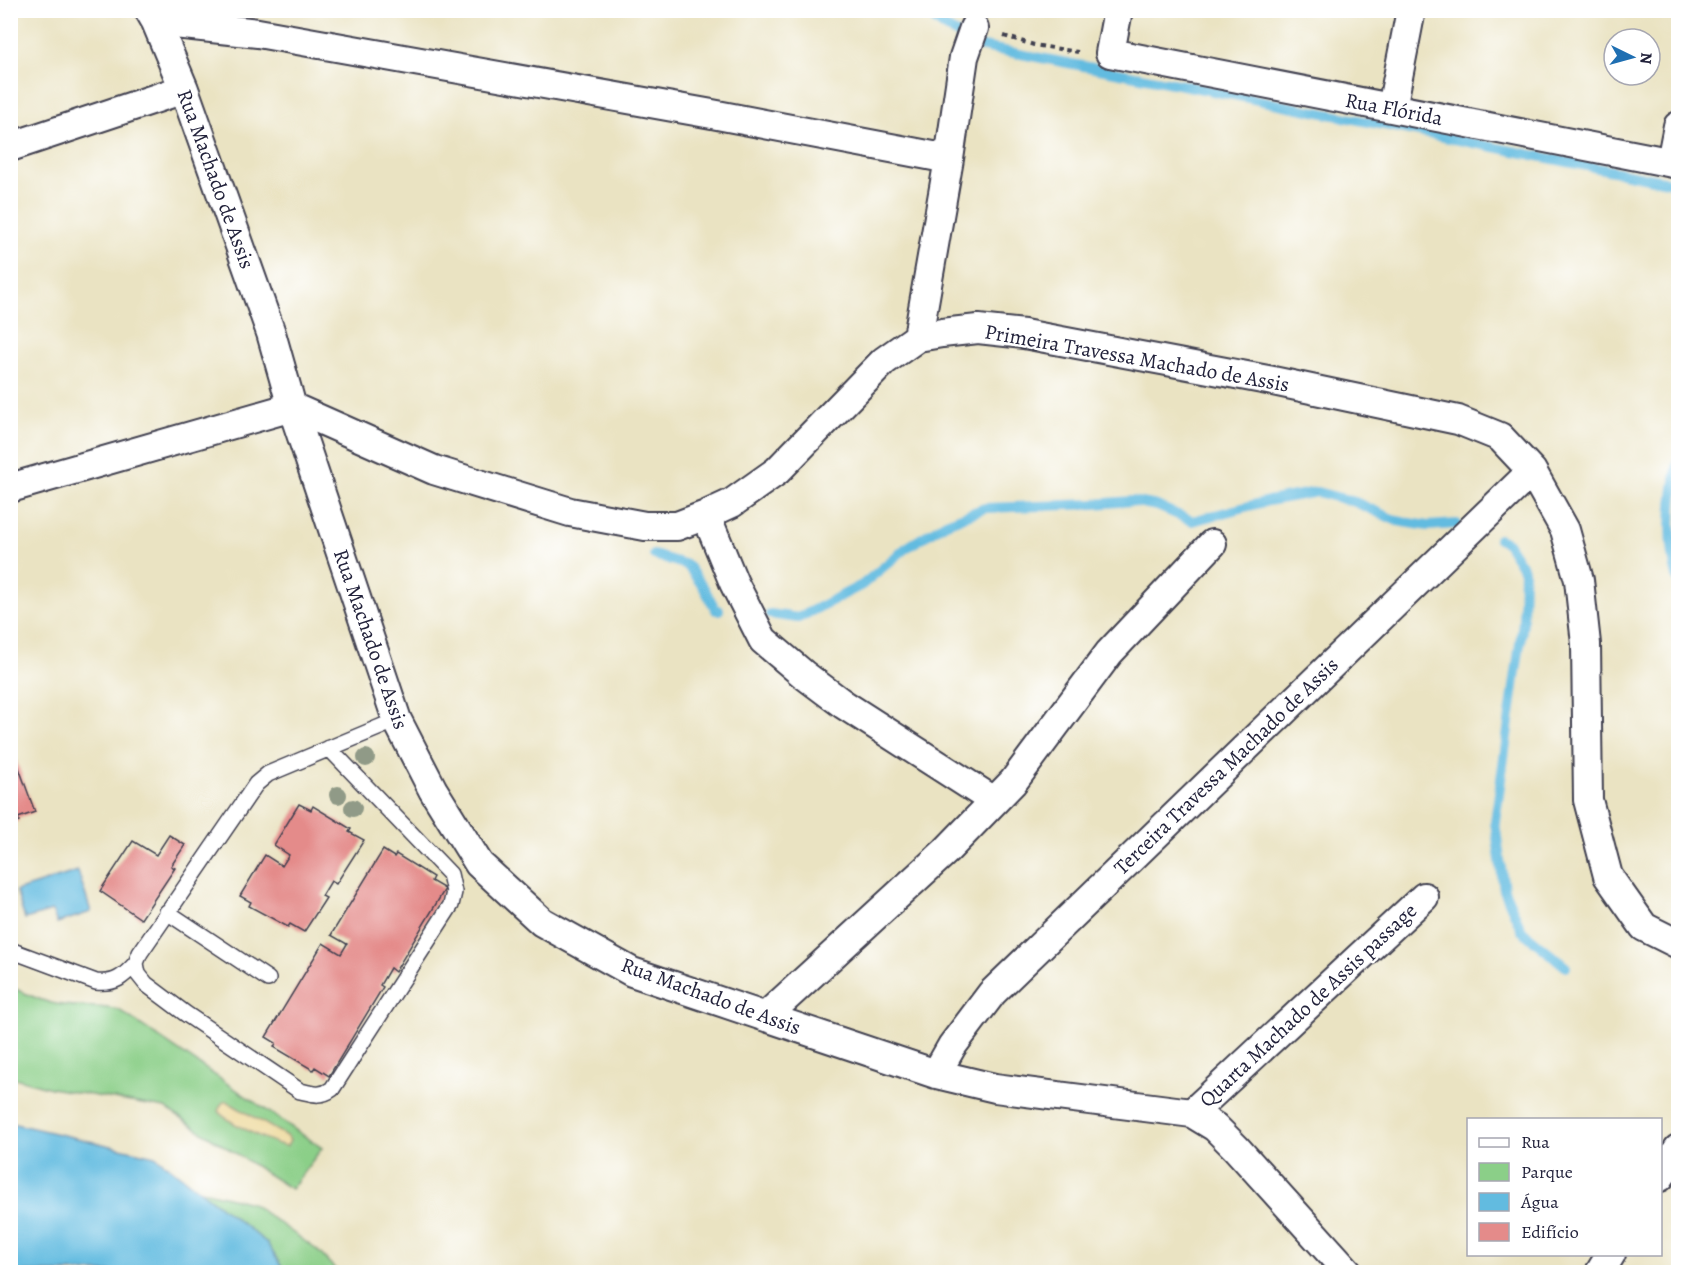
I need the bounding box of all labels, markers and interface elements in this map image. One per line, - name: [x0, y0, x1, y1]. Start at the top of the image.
- north arrow: [1602, 27, 1662, 87]
- text: N: [1634, 51, 1657, 65]
- street label: Rua Machado de Assis: [171, 85, 261, 273]
- street label: Rua Flórida: [1343, 86, 1445, 132]
- street label: Primeira Travessa Machado de Assis: [983, 317, 1291, 399]
- street label: Rua Machado de Assis: [327, 545, 415, 733]
- street label: Terceira Travessa Machado de Assis: [1108, 651, 1344, 881]
- street label: Quarta Machado de Assis passage: [1193, 897, 1423, 1113]
- street label: Rua Machado de Assis: [617, 951, 805, 1041]
- legend: [1467, 1118, 1662, 1256]
- text: Rua: [1521, 1130, 1550, 1154]
- text: Parque: [1521, 1160, 1573, 1184]
- text: Água: [1520, 1190, 1559, 1214]
- text: Edifício: [1521, 1220, 1579, 1244]

